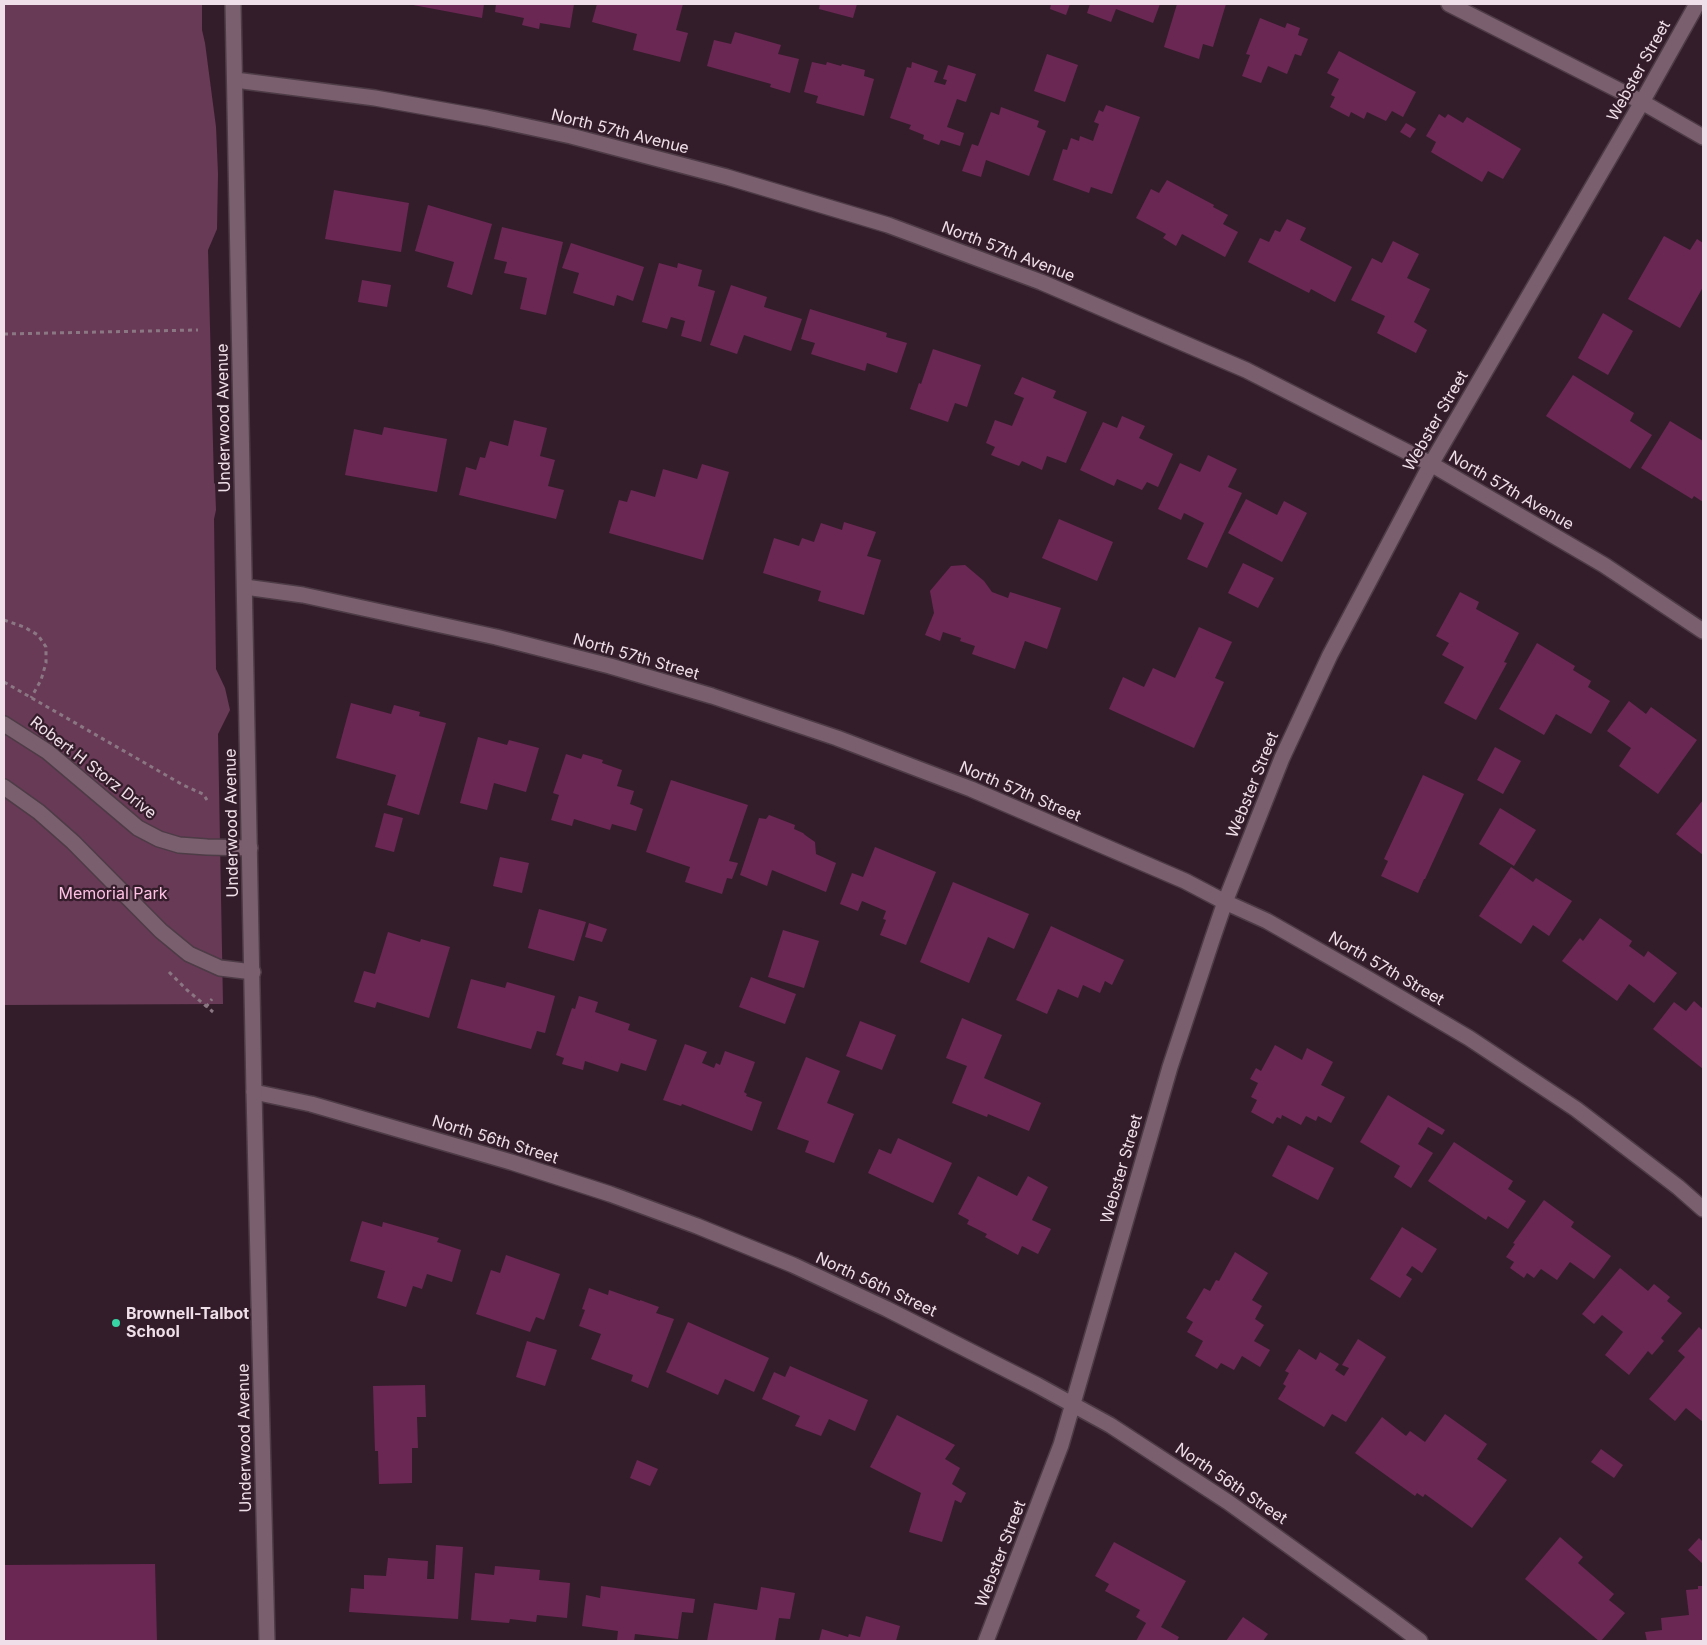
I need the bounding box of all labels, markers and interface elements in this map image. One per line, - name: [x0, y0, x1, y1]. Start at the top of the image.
- street label: Webster Street: [1603, 17, 1675, 125]
- street label: North 57th Avenue: [549, 106, 691, 158]
- street label: North 57th Avenue: [939, 218, 1077, 286]
- street label: Underwood Avenue: [213, 343, 235, 493]
- street label: Webster Street: [1400, 367, 1472, 475]
- street label: North 57th Avenue: [1445, 447, 1577, 535]
- street label: North 57th Street: [571, 630, 701, 684]
- street label: Robert H Storz Drive: [26, 713, 160, 823]
- street label: Webster Street: [1223, 729, 1283, 841]
- street label: Underwood Avenue: [221, 748, 243, 898]
- street label: North 57th Street: [956, 758, 1084, 826]
- park label: Memorial Park: [58, 884, 168, 904]
- street label: North 57th Street: [1325, 928, 1447, 1010]
- street label: North 56th Street: [430, 1112, 560, 1168]
- street label: Webster Street: [1097, 1112, 1147, 1226]
- street label: North 56th Street: [813, 1249, 939, 1321]
- place label: Brownell-Talbot School: [126, 1304, 249, 1342]
- marker: Brownell-Talbot School: [110, 1317, 122, 1329]
- street label: Underwood Avenue: [234, 1363, 256, 1513]
- street label: North 56th Street: [1171, 1439, 1291, 1529]
- street label: Webster Street: [972, 1498, 1030, 1610]

